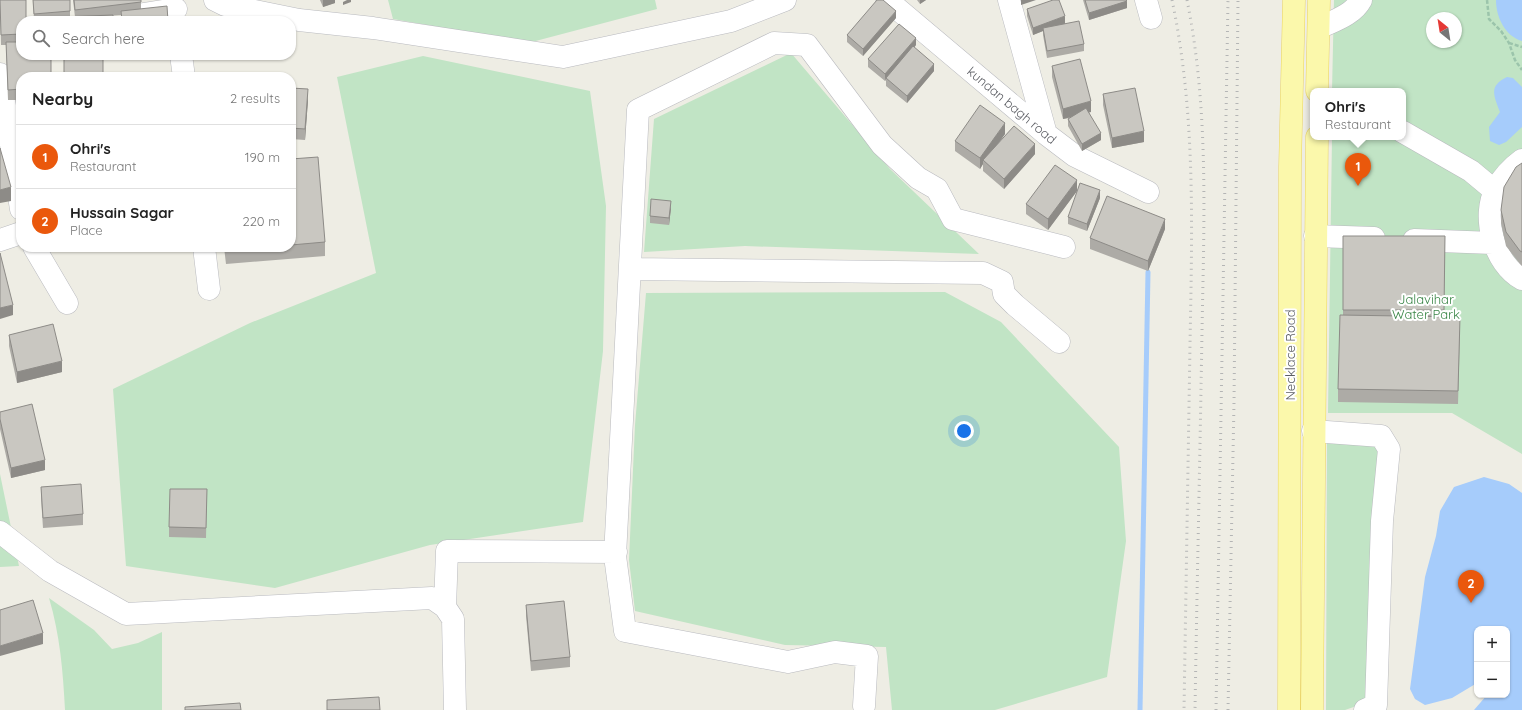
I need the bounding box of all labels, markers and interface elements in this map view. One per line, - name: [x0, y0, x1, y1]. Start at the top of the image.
- north arrow: [1426, 12, 1462, 48]
- search box: [16, 16, 296, 60]
- icon: search: [30, 27, 52, 49]
- text: Search here: [62, 29, 145, 48]
- street label: kundan bagh road: [964, 63, 1060, 147]
- text: Nearby: [32, 88, 93, 109]
- popup: [1310, 88, 1406, 140]
- text: 2 results: [230, 90, 280, 106]
- text: Ohri's: [1325, 97, 1365, 116]
- text: Restaurant: [1325, 116, 1391, 132]
- text: Ohri's: [70, 139, 111, 158]
- text: 1: [42, 149, 48, 165]
- text: 190 m: [245, 149, 280, 165]
- pin: 1: [1345, 153, 1371, 186]
- text: Restaurant: [70, 158, 136, 174]
- text: Hussain Sagar: [70, 203, 174, 222]
- text: 2: [41, 213, 49, 229]
- text: 220 m: [242, 213, 280, 229]
- text: Place: [70, 222, 103, 238]
- park label: Jalavihar Water Park: [1392, 291, 1460, 322]
- street label: Necklace Road: [1282, 309, 1298, 401]
- your location: [954, 421, 974, 441]
- pin: 2: [1458, 570, 1484, 603]
- map controls: [1474, 626, 1510, 698]
- button: +: [1474, 626, 1510, 662]
- button: −: [1474, 662, 1510, 698]

